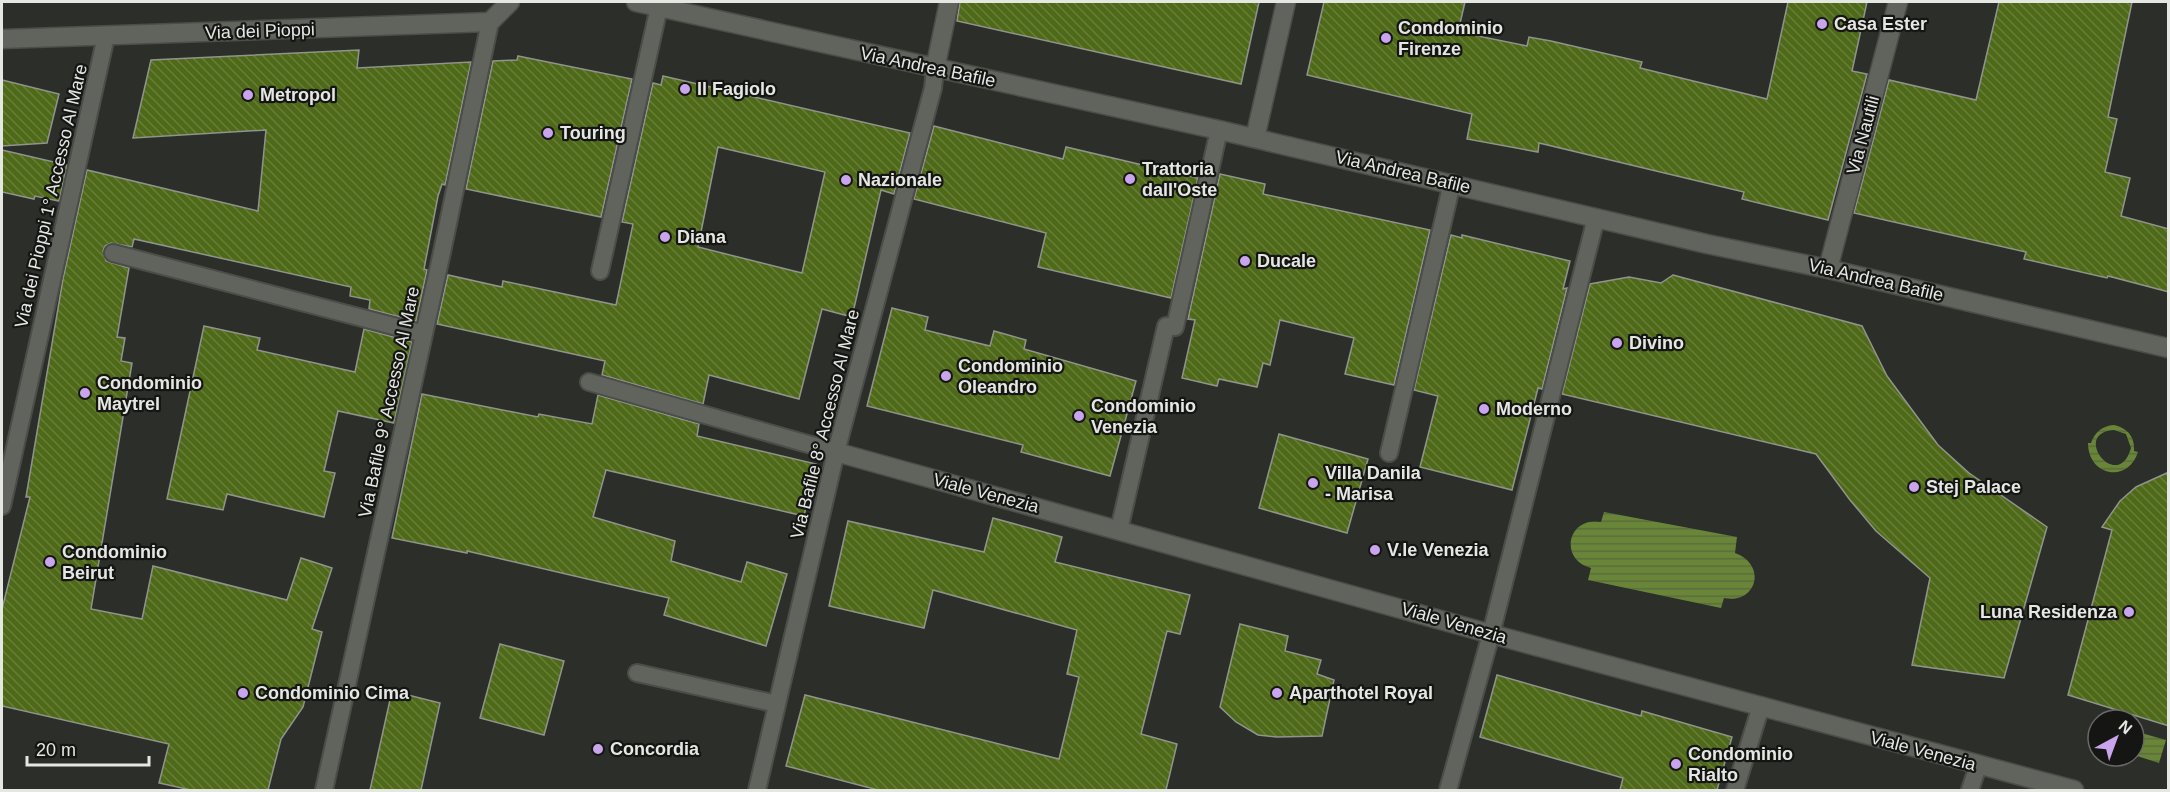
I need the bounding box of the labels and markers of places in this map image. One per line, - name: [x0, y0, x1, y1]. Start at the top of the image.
- place label: Casa Ester: [1834, 14, 1927, 34]
- marker: Casa Ester: [1815, 17, 1829, 31]
- place label: Condominio Firenze: [1398, 18, 1503, 59]
- marker: Condominio Firenze: [1379, 31, 1393, 45]
- place label: Il Fagiolo: [697, 79, 776, 99]
- marker: Il Fagiolo: [678, 82, 692, 96]
- place label: Metropol: [260, 85, 336, 105]
- marker: Metropol: [241, 88, 255, 102]
- place label: Touring: [560, 123, 626, 143]
- marker: Touring: [541, 126, 555, 140]
- place label: Trattoria dall'Oste: [1142, 159, 1217, 200]
- place label: Nazionale: [858, 170, 942, 190]
- marker: Trattoria dall'Oste: [1123, 172, 1137, 186]
- marker: Nazionale: [839, 173, 853, 187]
- place label: Diana: [677, 227, 727, 247]
- marker: Diana: [658, 230, 672, 244]
- place label: Ducale: [1257, 251, 1316, 271]
- marker: Ducale: [1238, 254, 1252, 268]
- place label: Divino: [1629, 333, 1684, 353]
- marker: Divino: [1610, 336, 1624, 350]
- place label: Condominio Oleandro: [958, 356, 1063, 397]
- marker: Condominio Oleandro: [939, 369, 953, 383]
- place label: Condominio Maytrel: [97, 373, 202, 414]
- marker: Condominio Maytrel: [78, 386, 92, 400]
- place label: Condominio Venezia: [1091, 396, 1196, 437]
- place label: Moderno: [1496, 399, 1572, 419]
- marker: Moderno: [1477, 402, 1491, 416]
- marker: Condominio Venezia: [1072, 409, 1086, 423]
- place label: Villa Danila - Marisa: [1325, 463, 1422, 504]
- marker: Villa Danila - Marisa: [1306, 476, 1320, 490]
- place label: Stej Palace: [1926, 477, 2021, 497]
- marker: Stej Palace: [1907, 480, 1921, 494]
- place label: V.le Venezia: [1387, 540, 1489, 560]
- place label: Condominio Beirut: [62, 542, 167, 583]
- marker: V.le Venezia: [1368, 543, 1382, 557]
- marker: Condominio Beirut: [43, 555, 57, 569]
- place label: Luna Residenza: [1980, 602, 2118, 622]
- marker: Luna Residenza: [2122, 605, 2136, 619]
- place label: Condominio Cima: [255, 683, 410, 703]
- place label: Aparthotel Royal: [1289, 683, 1433, 703]
- marker: Condominio Cima: [236, 686, 250, 700]
- marker: Aparthotel Royal: [1270, 686, 1284, 700]
- place label: Concordia: [610, 739, 700, 759]
- marker: Concordia: [591, 742, 605, 756]
- place label: Condominio Rialto: [1688, 744, 1793, 785]
- marker: Condominio Rialto: [1669, 757, 1683, 771]

